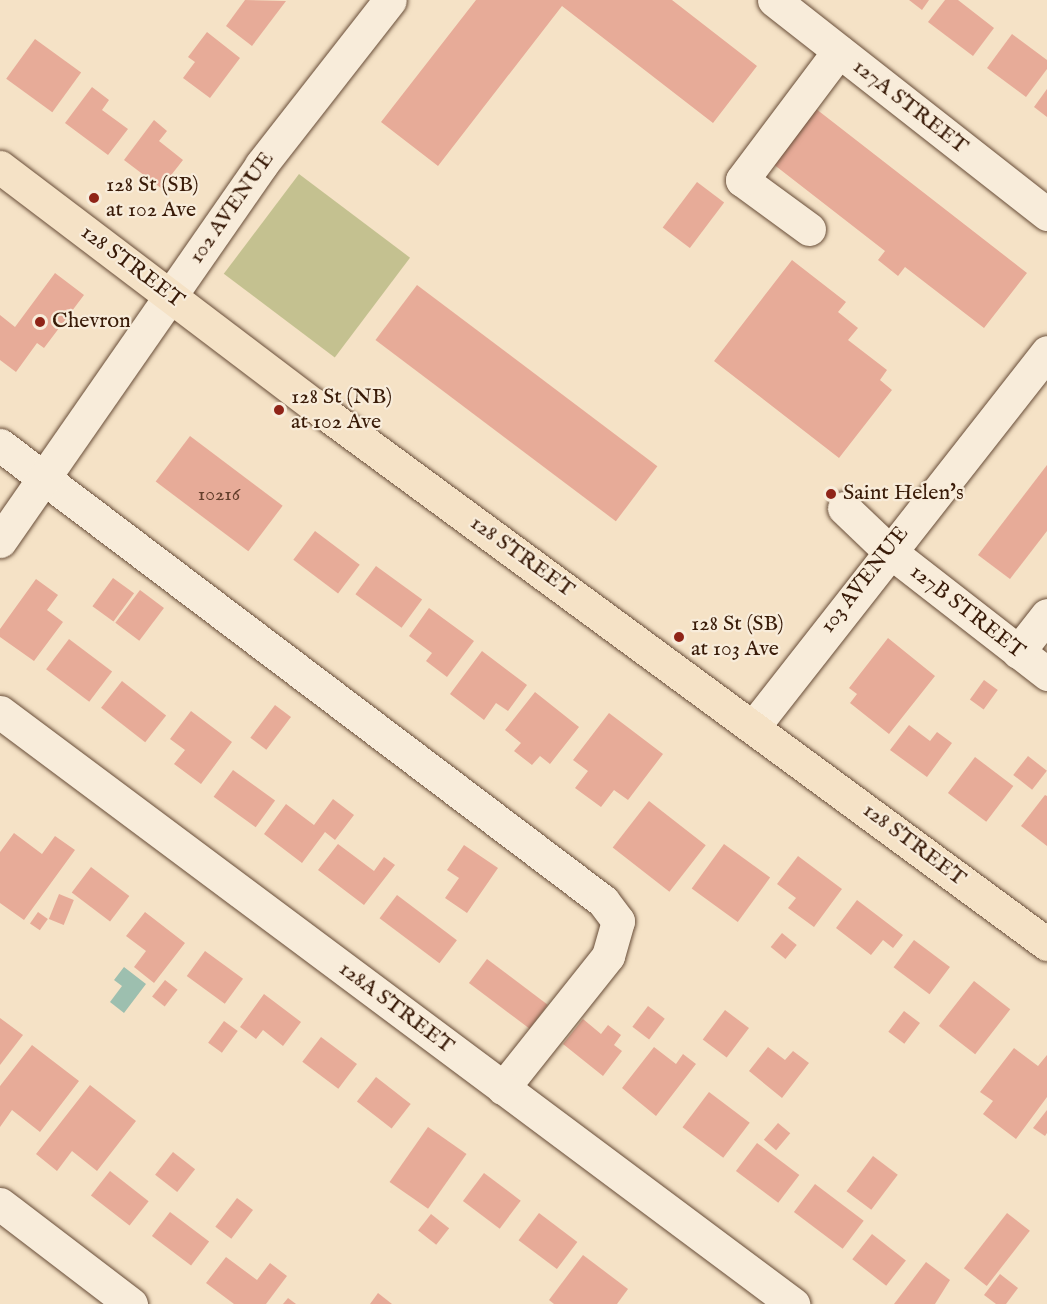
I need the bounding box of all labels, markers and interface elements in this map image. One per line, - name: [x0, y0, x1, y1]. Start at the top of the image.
- street label: 127A STREET: [847, 54, 973, 160]
- street label: 102 AVENUE: [184, 147, 280, 269]
- place label: 128 St (SB) at 102 Ave: [106, 172, 199, 224]
- marker: 128 St (SB) at 102 Ave: [87, 191, 101, 205]
- street label: 128 STREET: [75, 220, 189, 314]
- place label: Chevron: [52, 309, 131, 335]
- marker: Chevron: [33, 315, 47, 329]
- place label: 128 St (NB) at 102 Ave: [291, 384, 392, 436]
- marker: 128 St (NB) at 102 Ave: [272, 403, 286, 417]
- place label: Saint Helen's: [843, 481, 964, 507]
- house number: 10216: [198, 482, 240, 506]
- marker: Saint Helen's: [824, 487, 838, 501]
- street label: 128 STREET: [465, 510, 579, 604]
- street label: 103 AVENUE: [815, 521, 915, 639]
- street label: 127B STREET: [904, 559, 1030, 665]
- place label: 128 St (SB) at 103 Ave: [691, 611, 784, 662]
- marker: 128 St (SB) at 103 Ave: [672, 630, 686, 644]
- street label: 128 STREET: [857, 798, 971, 892]
- street label: 128A STREET: [333, 956, 459, 1060]

